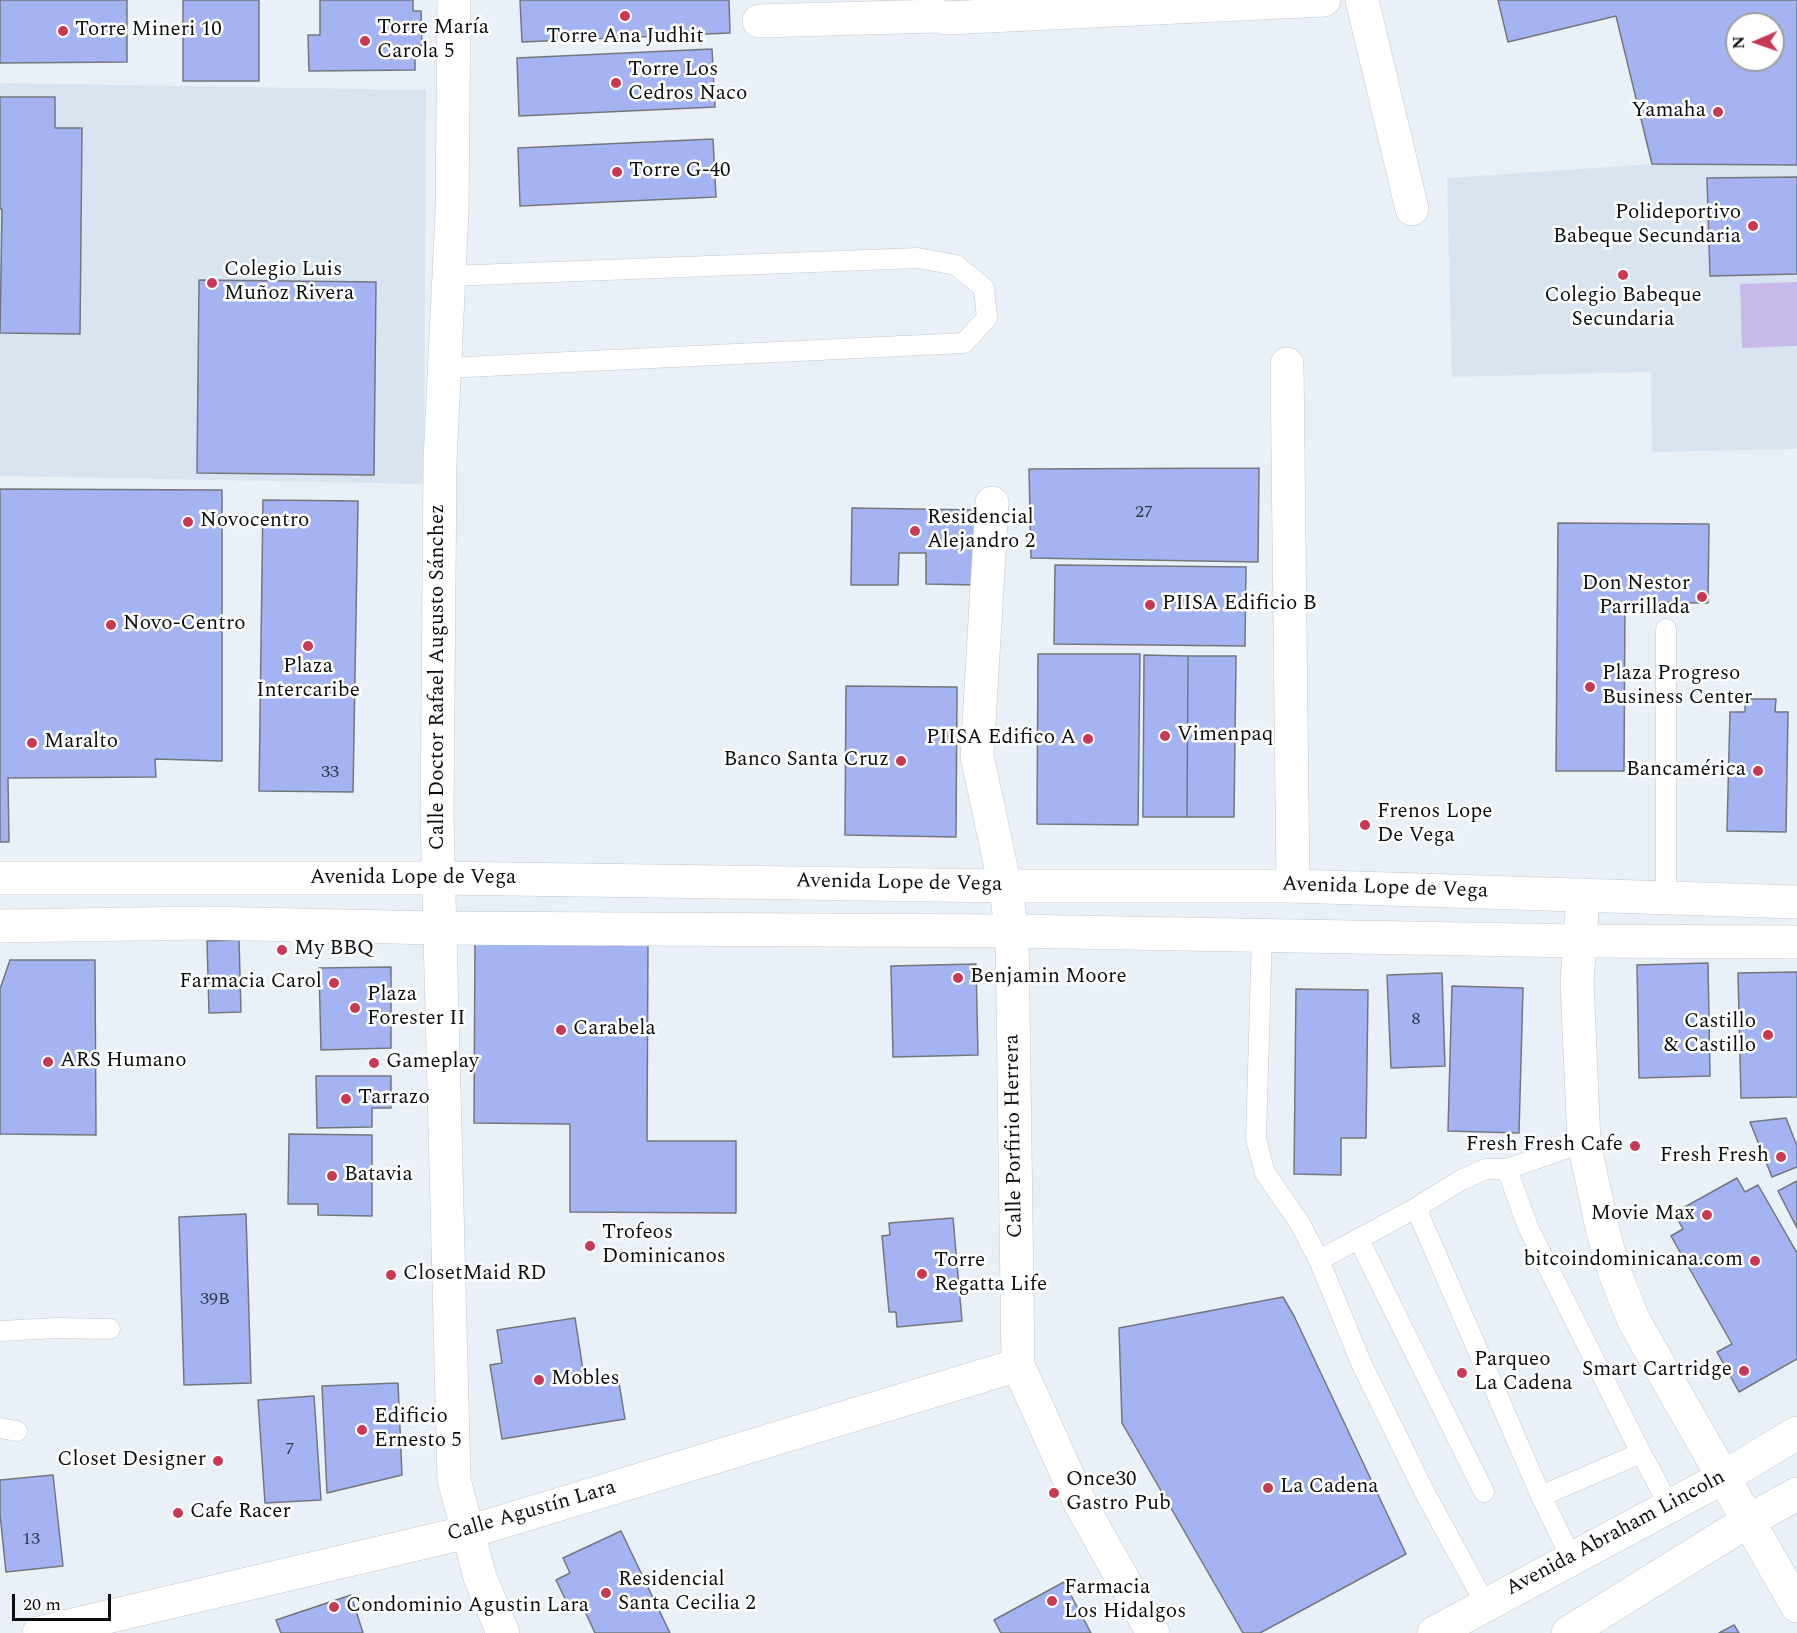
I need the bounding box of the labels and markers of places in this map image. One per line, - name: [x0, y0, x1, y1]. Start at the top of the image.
- marker: Torre Ana Judhit: [618, 9, 632, 23]
- place label: Torre María Carola 5: [377, 16, 489, 66]
- place label: Torre Mineri 10: [75, 18, 222, 44]
- marker: Torre Mineri 10: [56, 24, 70, 38]
- place label: Torre Ana Judhit: [546, 25, 704, 51]
- marker: Torre María Carola 5: [358, 34, 372, 48]
- place label: Torre Los Cedros Naco: [628, 58, 747, 108]
- marker: Torre Los Cedros Naco: [609, 76, 623, 90]
- place label: Yamaha: [1632, 99, 1706, 125]
- marker: Yamaha: [1711, 105, 1725, 119]
- place label: Torre G-40: [629, 159, 731, 185]
- marker: Torre G-40: [610, 165, 624, 179]
- place label: Polideportivo Babeque Secundaria: [1553, 201, 1741, 251]
- marker: Polideportivo Babeque Secundaria: [1746, 219, 1760, 233]
- place label: Colegio Luis Muñoz Rivera: [224, 258, 354, 308]
- marker: Colegio Babeque Secundaria: [1616, 268, 1630, 282]
- marker: Colegio Luis Muñoz Rivera: [205, 276, 219, 290]
- place label: Colegio Babeque Secundaria: [1544, 284, 1702, 334]
- place label: Residencial Alejandro 2: [927, 506, 1035, 556]
- place label: Novocentro: [200, 509, 309, 535]
- marker: Novocentro: [181, 515, 195, 529]
- marker: Residencial Alejandro 2: [908, 524, 922, 538]
- place label: Don Nestor Parrillada: [1582, 572, 1690, 622]
- marker: Don Nestor Parrillada: [1695, 590, 1709, 604]
- place label: PIISA Edificio B: [1162, 592, 1317, 618]
- marker: PIISA Edificio B: [1143, 598, 1157, 612]
- place label: Novo-Centro: [123, 612, 246, 638]
- marker: Novo-Centro: [104, 618, 118, 632]
- marker: Plaza Intercaribe: [301, 639, 315, 653]
- place label: Plaza Intercaribe: [256, 655, 360, 705]
- place label: Plaza Progreso Business Center: [1602, 662, 1752, 712]
- marker: Plaza Progreso Business Center: [1583, 680, 1597, 694]
- place label: Vimenpaq: [1177, 723, 1274, 749]
- place label: PIISA Edifico A: [926, 726, 1076, 752]
- marker: Vimenpaq: [1158, 729, 1172, 743]
- place label: Maralto: [44, 730, 118, 756]
- marker: PIISA Edifico A: [1081, 732, 1095, 746]
- marker: Maralto: [25, 736, 39, 750]
- place label: Banco Santa Cruz: [724, 748, 889, 774]
- marker: Banco Santa Cruz: [894, 754, 908, 768]
- place label: Bancamérica: [1626, 758, 1746, 784]
- marker: Bancamérica: [1751, 764, 1765, 778]
- place label: Frenos Lope De Vega: [1377, 800, 1492, 850]
- marker: Frenos Lope De Vega: [1358, 818, 1372, 832]
- place label: My BBQ: [294, 937, 374, 963]
- marker: My BBQ: [275, 943, 289, 957]
- place label: Benjamin Moore: [970, 965, 1127, 991]
- place label: Farmacia Carol: [179, 970, 322, 996]
- marker: Benjamin Moore: [951, 971, 965, 985]
- marker: Farmacia Carol: [327, 976, 341, 990]
- place label: Plaza Forester II: [367, 983, 466, 1033]
- marker: Plaza Forester II: [348, 1001, 362, 1015]
- place label: Castillo & Castillo: [1664, 1010, 1756, 1060]
- place label: Carabela: [573, 1017, 656, 1043]
- marker: Carabela: [554, 1023, 568, 1037]
- marker: Castillo & Castillo: [1761, 1028, 1775, 1042]
- place label: ARS Humano: [60, 1049, 187, 1075]
- place label: Gameplay: [386, 1050, 479, 1076]
- marker: ARS Humano: [41, 1055, 55, 1069]
- marker: Gameplay: [367, 1056, 381, 1070]
- place label: Tarrazo: [358, 1086, 430, 1112]
- marker: Tarrazo: [339, 1092, 353, 1106]
- place label: Fresh Fresh Cafe: [1466, 1133, 1623, 1159]
- marker: Fresh Fresh Cafe: [1628, 1139, 1642, 1153]
- place label: Fresh Fresh: [1660, 1144, 1769, 1170]
- marker: Fresh Fresh: [1774, 1150, 1788, 1164]
- place label: Batavia: [344, 1163, 413, 1189]
- marker: Batavia: [325, 1169, 339, 1183]
- place label: Movie Max: [1591, 1202, 1695, 1228]
- marker: Movie Max: [1700, 1208, 1714, 1222]
- place label: Trofeos Dominicanos: [602, 1221, 726, 1271]
- marker: Trofeos Dominicanos: [583, 1239, 597, 1253]
- place label: bitcoindominicana.com: [1524, 1248, 1743, 1274]
- place label: Torre Regatta Life: [934, 1249, 1047, 1299]
- marker: bitcoindominicana.com: [1748, 1254, 1762, 1268]
- place label: ClosetMaid RD: [403, 1262, 547, 1288]
- marker: Torre Regatta Life: [915, 1267, 929, 1281]
- marker: ClosetMaid RD: [384, 1268, 398, 1282]
- place label: Parqueo La Cadena: [1474, 1348, 1573, 1398]
- place label: Smart Cartridge: [1582, 1358, 1732, 1384]
- marker: Smart Cartridge: [1737, 1364, 1751, 1378]
- marker: Parqueo La Cadena: [1455, 1366, 1469, 1380]
- place label: Mobles: [551, 1367, 620, 1393]
- marker: Mobles: [532, 1373, 546, 1387]
- place label: Edificio Ernesto 5: [374, 1405, 462, 1455]
- marker: Edificio Ernesto 5: [355, 1423, 369, 1437]
- place label: Closet Designer: [57, 1448, 206, 1474]
- marker: Closet Designer: [211, 1454, 225, 1468]
- place label: Once30 Gastro Pub: [1066, 1468, 1171, 1518]
- place label: La Cadena: [1280, 1475, 1379, 1501]
- marker: La Cadena: [1261, 1481, 1275, 1495]
- marker: Once30 Gastro Pub: [1047, 1486, 1061, 1500]
- place label: Cafe Racer: [190, 1500, 291, 1526]
- marker: Cafe Racer: [171, 1506, 185, 1520]
- place label: Residencial Santa Cecilia 2: [618, 1568, 756, 1618]
- place label: Farmacia Los Hidalgos: [1064, 1576, 1186, 1626]
- marker: Residencial Santa Cecilia 2: [599, 1586, 613, 1600]
- place label: Condominio Agustin Lara: [346, 1594, 589, 1620]
- marker: Farmacia Los Hidalgos: [1045, 1594, 1059, 1608]
- marker: Condominio Agustin Lara: [327, 1600, 341, 1614]

